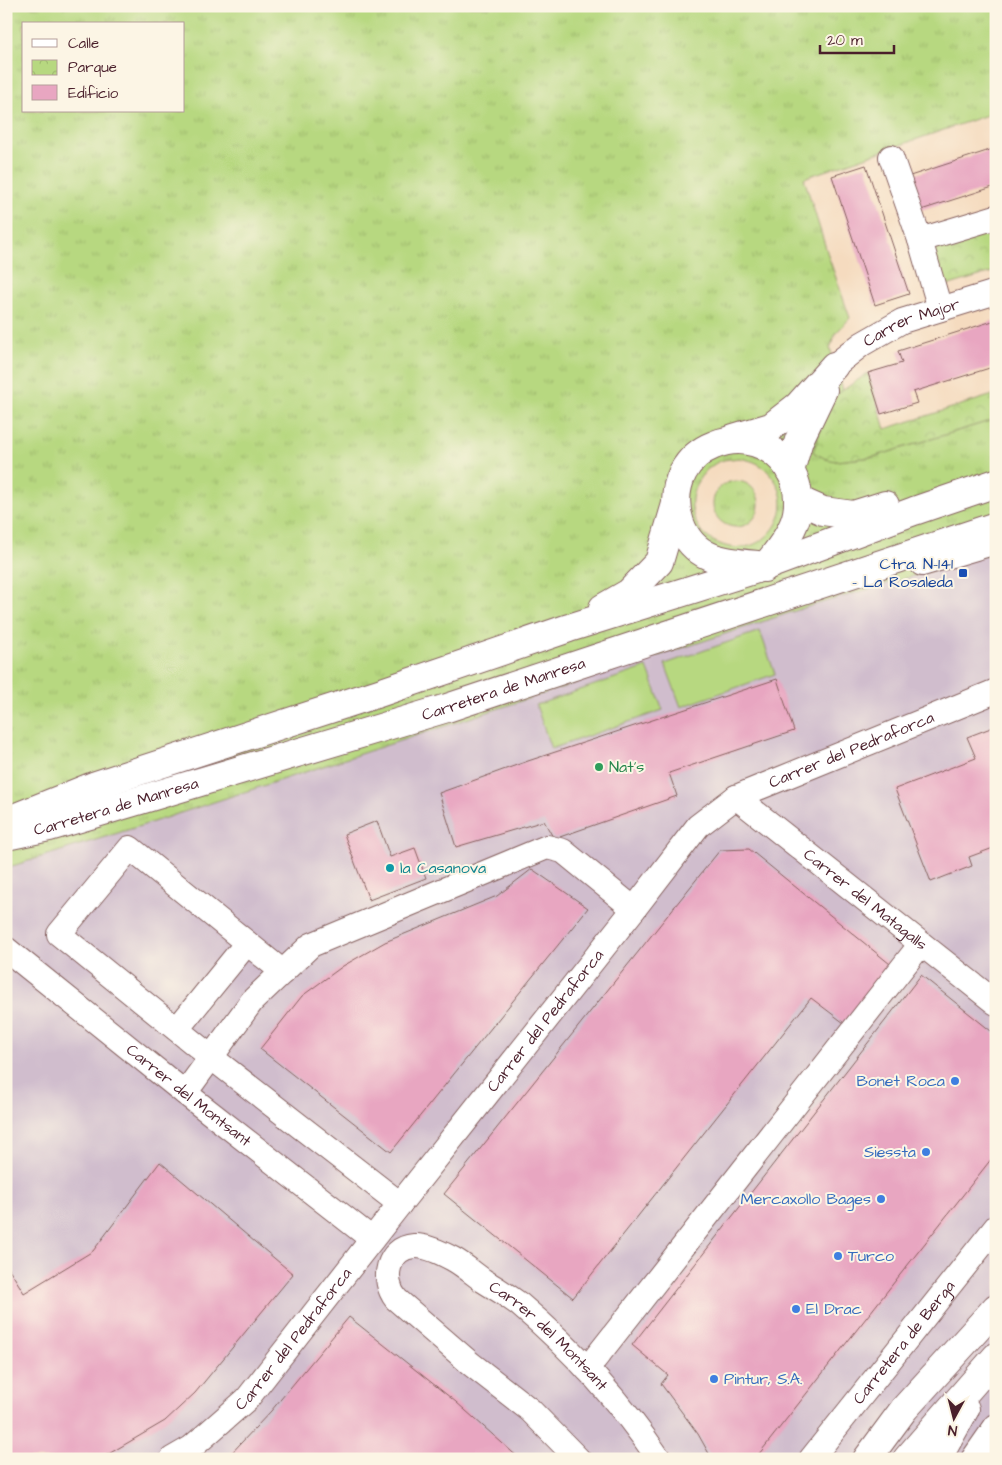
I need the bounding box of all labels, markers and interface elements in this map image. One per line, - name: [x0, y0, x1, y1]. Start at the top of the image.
- legend: [22, 22, 185, 112]
- scale bar: [820, 22, 893, 54]
- text: 20 m: [827, 30, 863, 51]
- text: Calle: [68, 33, 99, 54]
- text: Parque: [68, 57, 117, 78]
- text: Edificio: [68, 83, 119, 104]
- street label: Carrer Major: [859, 293, 963, 352]
- place label: Ctra. N-141 - La Rosaleda: [852, 553, 953, 593]
- marker: Ctra. N-141 - La Rosaleda: [957, 567, 969, 579]
- street label: Carretera de Manresa: [419, 652, 588, 726]
- street label: Carrer del Pedraforca: [766, 706, 937, 793]
- place label: Nat's: [609, 756, 644, 778]
- marker: Nat's: [593, 761, 605, 773]
- street label: Carretera de Manresa: [32, 772, 201, 841]
- street label: Carrer del Matagalls: [799, 844, 932, 955]
- place label: la Casanova: [400, 857, 486, 879]
- marker: la Casanova: [384, 862, 396, 874]
- street label: Carrer del Pedraforca: [482, 945, 609, 1097]
- street label: Carrer del Montsant: [121, 1039, 256, 1152]
- place label: Bonet Roca: [856, 1070, 945, 1092]
- marker: Bonet Roca: [949, 1075, 961, 1087]
- place label: Siessta: [864, 1141, 916, 1163]
- marker: Siessta: [920, 1146, 932, 1158]
- place label: Mercaxollo Bages: [741, 1188, 871, 1211]
- marker: Mercaxollo Bages: [875, 1193, 887, 1205]
- place label: Turco: [848, 1245, 894, 1267]
- marker: Turco: [832, 1250, 844, 1262]
- street label: Carrer del Pedraforca: [230, 1263, 357, 1416]
- street label: Carrer del Montsant: [485, 1276, 613, 1396]
- street label: Carretera de Berga: [848, 1276, 960, 1409]
- place label: El Drac: [806, 1298, 862, 1320]
- marker: El Drac: [790, 1303, 802, 1315]
- place label: Pintur, S.A.: [724, 1368, 802, 1390]
- marker: Pintur, S.A.: [708, 1373, 720, 1385]
- north arrow: [930, 1392, 980, 1442]
- text: N: [947, 1419, 958, 1440]

